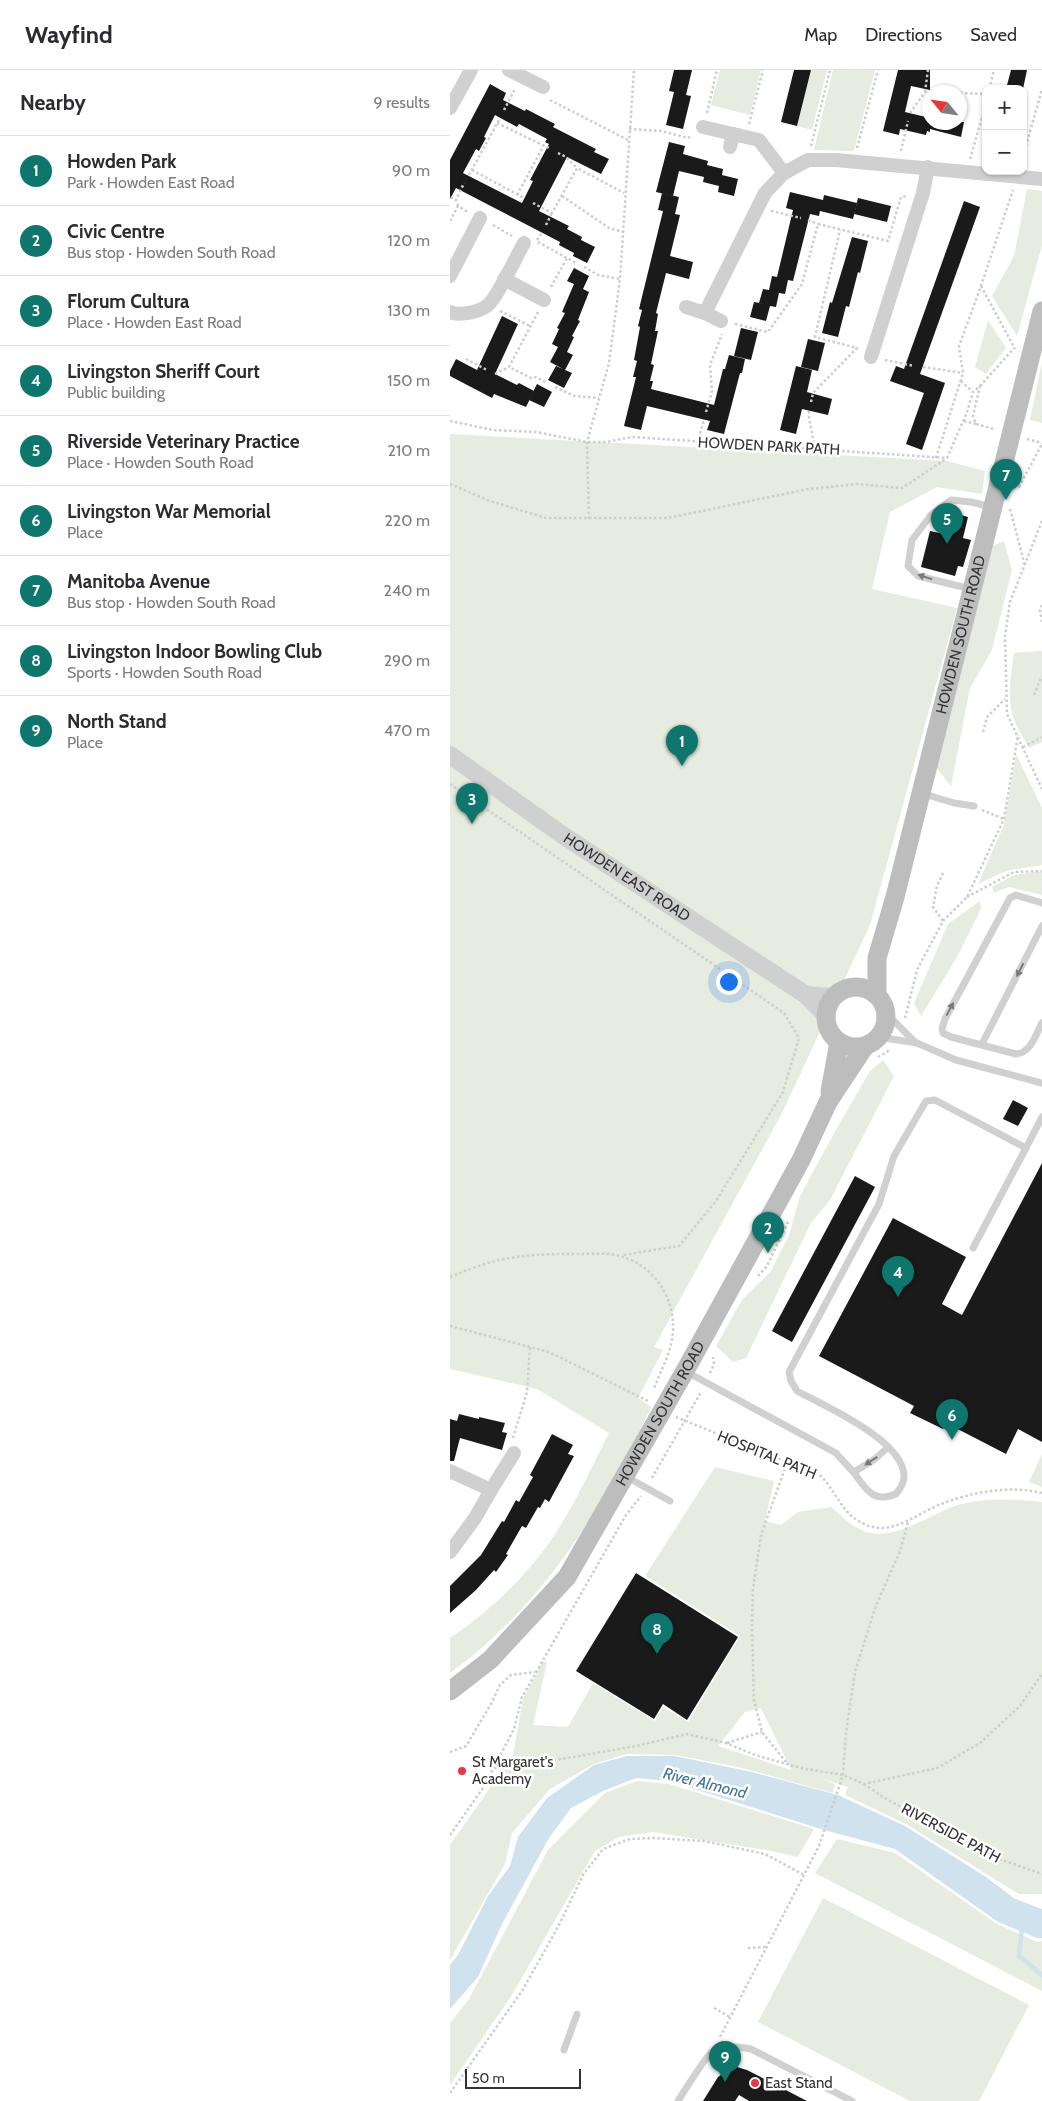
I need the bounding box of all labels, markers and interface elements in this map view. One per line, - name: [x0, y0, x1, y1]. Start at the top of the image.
- text: Wayfind: [25, 20, 113, 49]
- text: Map: [804, 24, 837, 46]
- text: Directions: [865, 24, 942, 46]
- text: Saved: [970, 24, 1017, 46]
- north arrow: [922, 85, 967, 130]
- map controls: [982, 85, 1027, 175]
- button: +: [982, 85, 1027, 130]
- text: Nearby: [20, 90, 86, 115]
- text: 9 results: [374, 93, 430, 112]
- button: −: [982, 130, 1027, 175]
- text: Howden Park: [67, 150, 176, 173]
- text: 1: [33, 161, 39, 180]
- text: 90 m: [392, 161, 430, 180]
- text: Park · Howden East Road: [67, 173, 235, 192]
- text: Civic Centre: [67, 220, 164, 243]
- text: 2: [32, 231, 40, 250]
- text: 120 m: [388, 231, 430, 250]
- text: Bus stop · Howden South Road: [67, 243, 276, 262]
- text: Florum Cultura: [67, 290, 190, 313]
- text: 3: [32, 301, 40, 320]
- text: 130 m: [387, 301, 430, 320]
- text: Place · Howden East Road: [67, 313, 242, 332]
- text: Livingston Sheriff Court: [67, 360, 260, 383]
- text: 4: [31, 371, 41, 390]
- text: 150 m: [387, 371, 430, 390]
- text: Public building: [67, 383, 165, 402]
- text: Riverside Veterinary Practice: [67, 430, 299, 453]
- street label: HOWDEN PARK PATH: [697, 433, 841, 459]
- text: 5: [32, 441, 40, 460]
- text: 210 m: [388, 441, 430, 460]
- text: Place · Howden South Road: [67, 453, 254, 472]
- pin: 7: [990, 459, 1022, 500]
- text: Livingston War Memorial: [67, 500, 271, 523]
- pin: 5: [931, 503, 963, 544]
- text: 6: [32, 511, 41, 530]
- text: 220 m: [384, 511, 430, 530]
- text: Place: [67, 523, 103, 542]
- street label: HOWDEN SOUTH ROAD: [932, 553, 989, 716]
- text: Manitoba Avenue: [67, 570, 210, 593]
- one-way arrow: [917, 573, 932, 581]
- text: 7: [32, 581, 40, 600]
- text: 240 m: [384, 581, 430, 600]
- text: Bus stop · Howden South Road: [67, 593, 276, 612]
- text: Livingston Indoor Bowling Club: [67, 640, 322, 663]
- text: 8: [31, 651, 41, 670]
- text: 290 m: [384, 651, 430, 670]
- text: Sports · Howden South Road: [67, 663, 262, 682]
- text: North Stand: [67, 710, 167, 733]
- text: 9: [32, 721, 41, 740]
- text: 470 m: [384, 721, 430, 740]
- pin: 1: [666, 725, 698, 766]
- text: Place: [67, 733, 103, 752]
- pin: 3: [456, 783, 488, 824]
- street label: HOWDEN EAST ROAD: [560, 829, 694, 925]
- one-way arrow: [1016, 963, 1024, 977]
- your location: [716, 969, 742, 995]
- one-way arrow: [946, 1002, 955, 1016]
- pin: 2: [752, 1212, 784, 1253]
- pin: 4: [882, 1256, 914, 1297]
- street label: HOWDEN SOUTH ROAD: [612, 1338, 709, 1489]
- pin: 6: [936, 1399, 968, 1440]
- street label: HOSPITAL PATH: [715, 1427, 819, 1483]
- one-way arrow: [865, 1456, 878, 1466]
- pin: 8: [641, 1613, 673, 1654]
- place label: St Margaret's Academy: [472, 1753, 553, 1788]
- water label: River Almond: [661, 1763, 749, 1803]
- marker: St Margaret's Academy: [456, 1765, 468, 1777]
- street label: RIVERSIDE PATH: [898, 1799, 1004, 1867]
- pin: 9: [709, 2041, 741, 2082]
- scale bar: [465, 2066, 581, 2089]
- text: 50 m: [472, 2069, 505, 2087]
- place label: East Stand: [765, 2074, 833, 2092]
- marker: East Stand: [749, 2077, 761, 2089]

